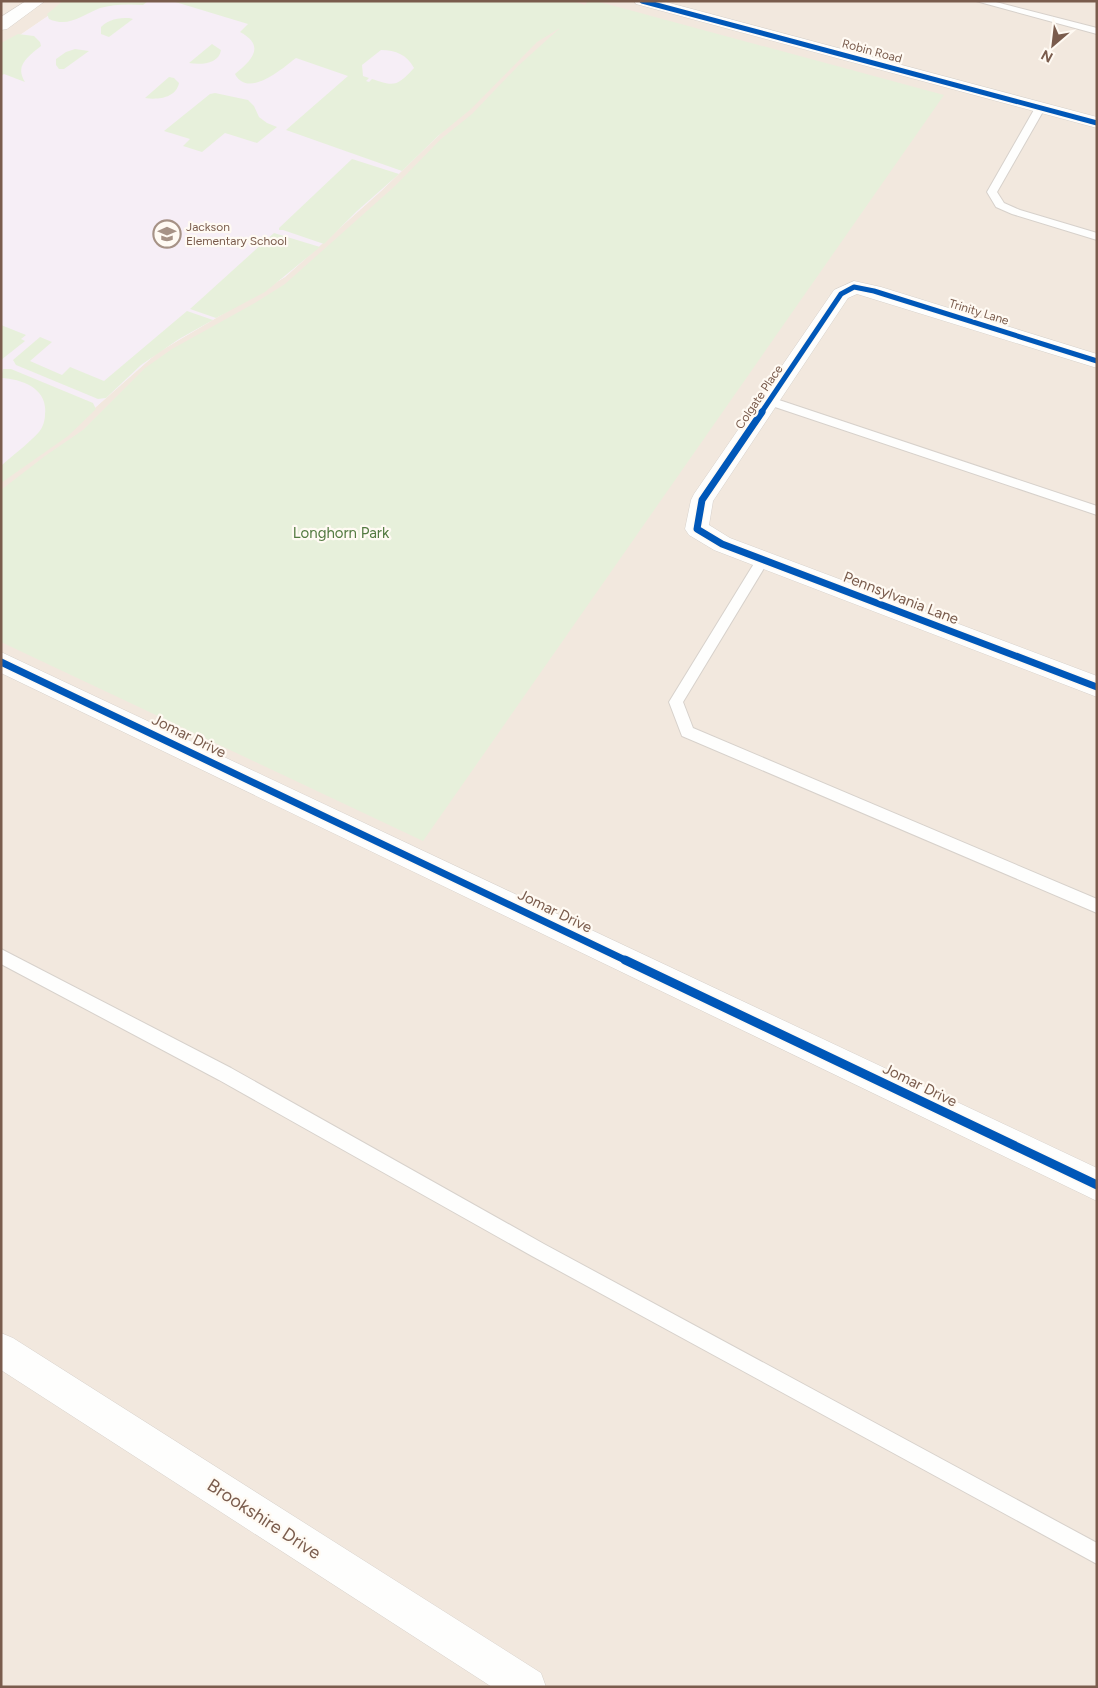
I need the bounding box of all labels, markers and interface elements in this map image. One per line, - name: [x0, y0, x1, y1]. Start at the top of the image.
- north arrow: [1028, 20, 1078, 70]
- street label: Robin Road: [840, 36, 904, 66]
- text: N: [1038, 46, 1056, 66]
- school or university icon: Jackson Elementary School: [152, 219, 182, 249]
- place label: Jackson Elementary School: [186, 220, 287, 248]
- street label: Trinity Lane: [947, 296, 1011, 328]
- street label: Colgate Place: [732, 362, 786, 432]
- park label: Longhorn Park: [293, 524, 390, 542]
- street label: Pennsylvania Lane: [841, 568, 961, 628]
- street label: Jomar Drive: [149, 710, 229, 762]
- street label: Jomar Drive: [515, 885, 595, 937]
- street label: Jomar Drive: [880, 1059, 960, 1111]
- street label: Brookshire Drive: [203, 1474, 325, 1564]

